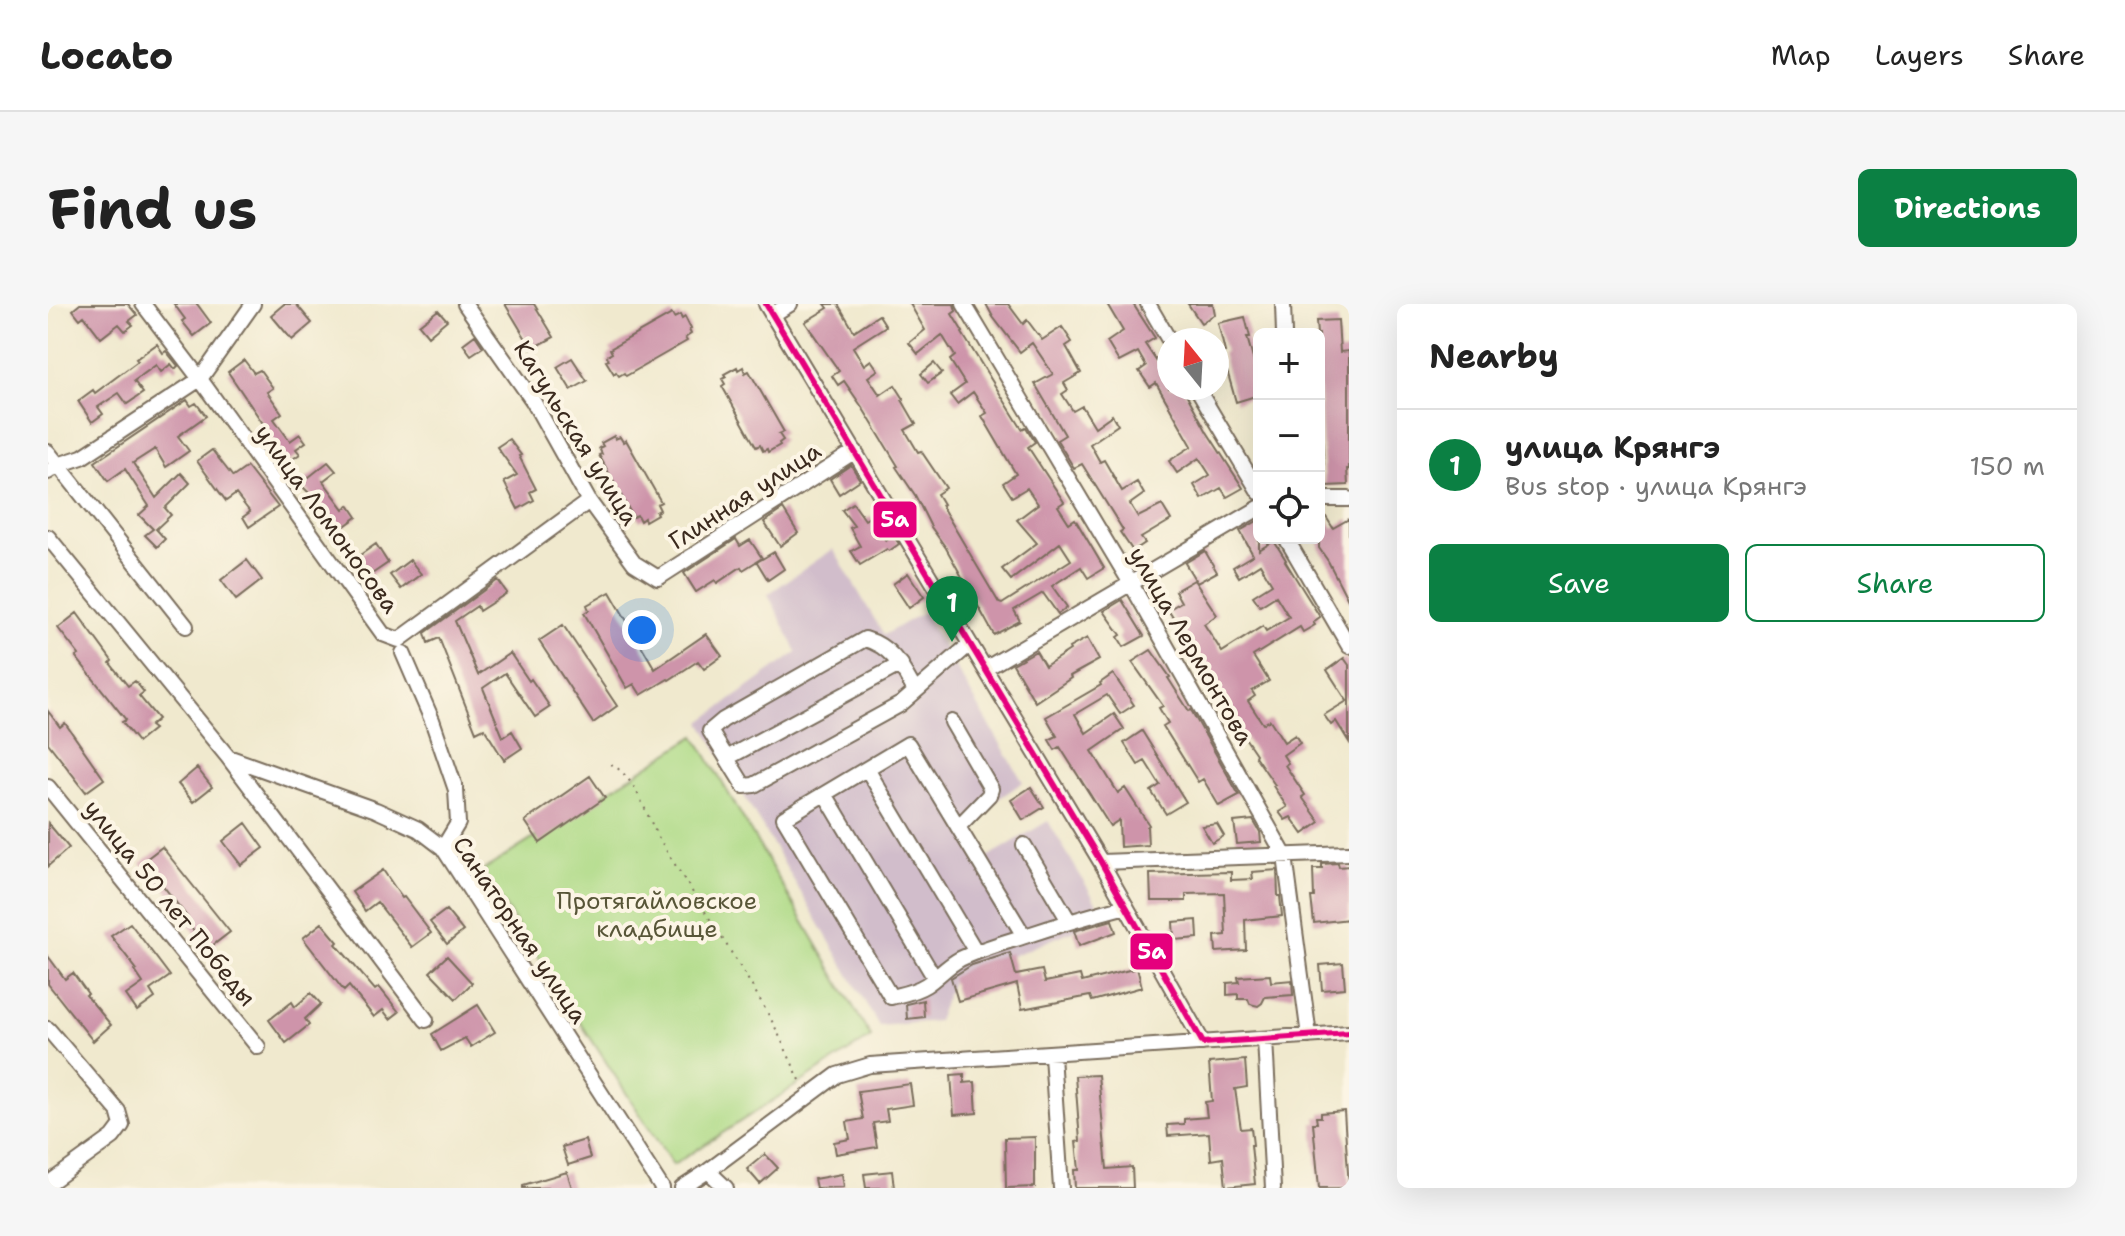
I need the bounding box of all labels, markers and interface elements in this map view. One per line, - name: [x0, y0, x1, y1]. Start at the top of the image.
- text: Locato: [40, 30, 173, 81]
- text: Map: [1771, 36, 1831, 74]
- text: Layers: [1875, 36, 1964, 74]
- text: Share: [2008, 36, 2085, 74]
- button: Directions: [1858, 169, 2077, 247]
- text: Find us: [48, 171, 257, 246]
- north arrow: [1157, 328, 1229, 400]
- map controls: [1253, 328, 1325, 544]
- button: +: [1253, 328, 1325, 400]
- text: Nearby: [1429, 333, 1559, 379]
- street label: Кагульская улица: [506, 335, 646, 532]
- button: −: [1253, 400, 1325, 472]
- street label: улица Ломоносова: [248, 418, 406, 620]
- text: улица Крянгэ: [1505, 427, 1720, 468]
- street label: Глинная улица: [663, 435, 827, 557]
- text: 1: [1449, 448, 1461, 483]
- text: 150 m: [1969, 448, 2045, 483]
- text: Bus stop · улица Крянгэ: [1505, 468, 1807, 503]
- button: locate: [1253, 472, 1325, 544]
- line badge: 5а: [872, 500, 918, 539]
- text: 5а: [881, 505, 909, 534]
- street label: улица Лермонтова: [1121, 541, 1261, 751]
- button: Save: [1429, 544, 1729, 622]
- button: Share: [1745, 544, 2045, 622]
- pin: 1: [926, 576, 978, 642]
- your location: [622, 610, 662, 650]
- street label: улица 50 лет Победы: [77, 793, 263, 1013]
- street label: Санаторная улица: [445, 830, 595, 1030]
- park label: Протягайловское кладбище: [557, 885, 757, 945]
- line badge: 5а: [1129, 932, 1174, 971]
- text: 5а: [1138, 937, 1166, 966]

